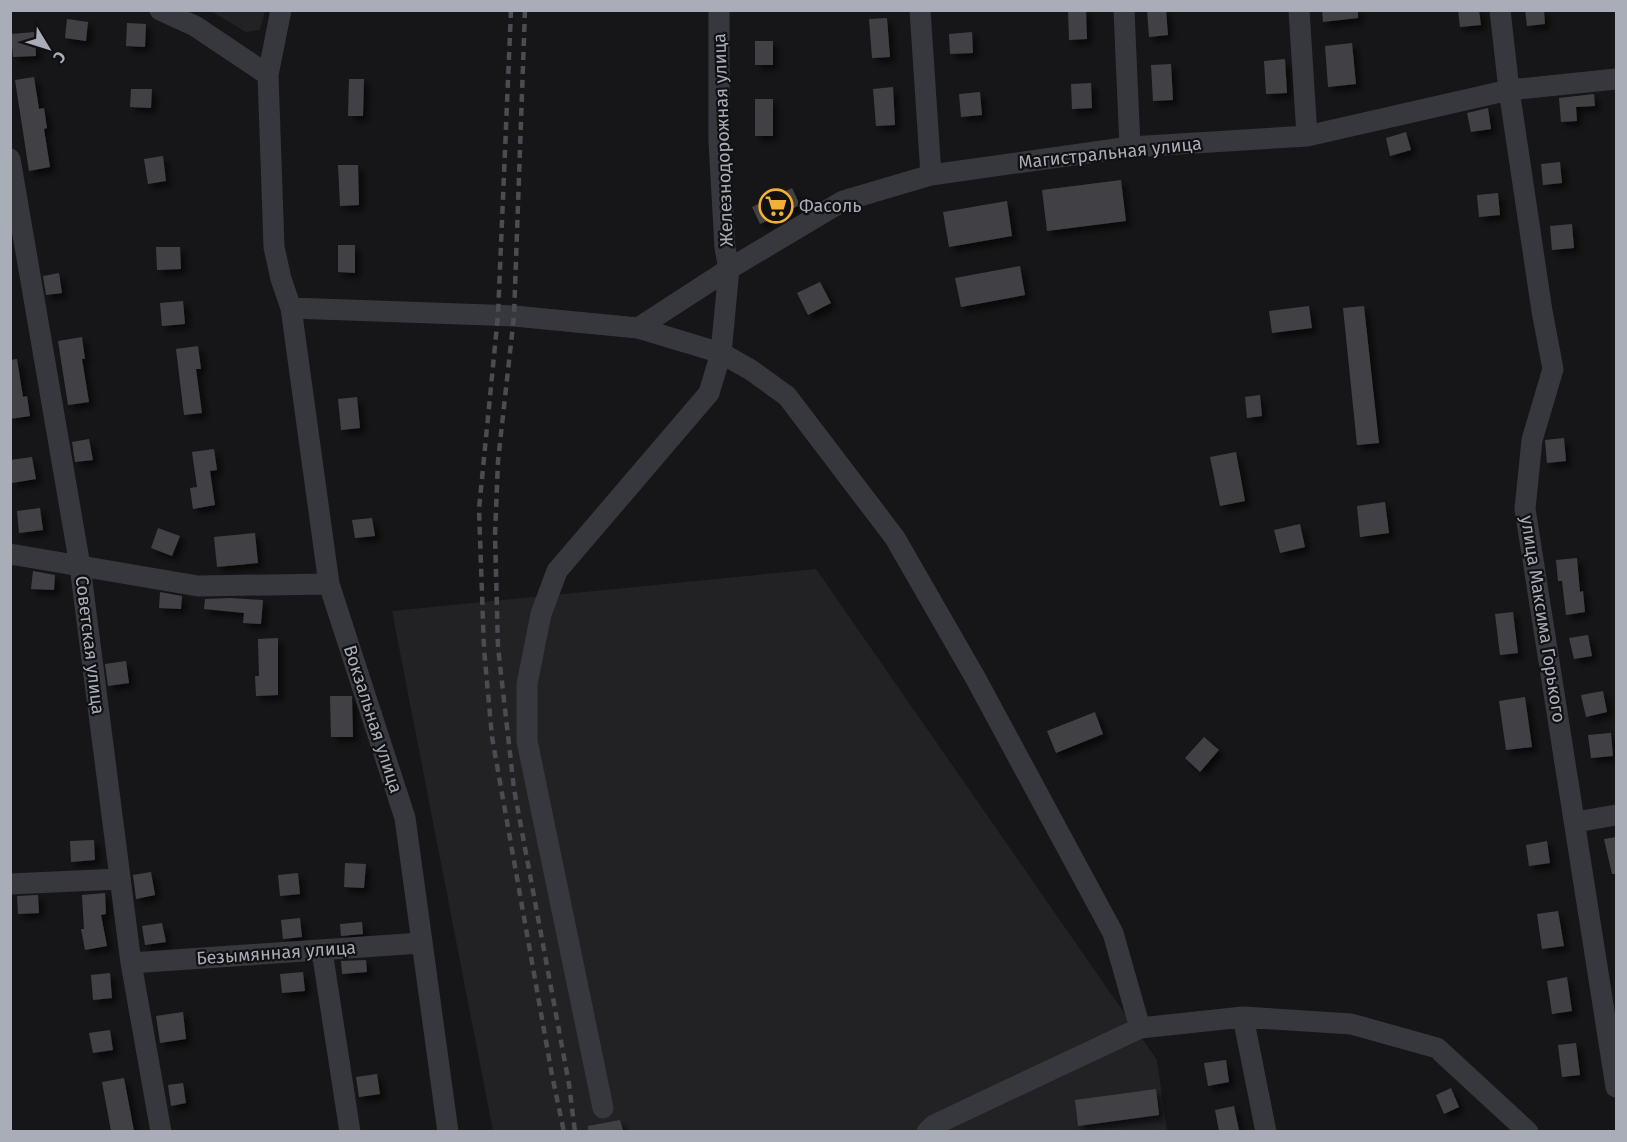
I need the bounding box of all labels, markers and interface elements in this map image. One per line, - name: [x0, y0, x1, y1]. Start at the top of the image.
- north arrow: [18, 18, 78, 78]
- street label: Железнодорожная улица: [708, 33, 738, 247]
- text: С: [49, 47, 70, 67]
- street label: Магистральная улица: [1017, 132, 1203, 174]
- supermarket icon: Фасоль: [758, 188, 794, 224]
- place label: Фасоль: [799, 195, 862, 217]
- street label: улица Максима Горького: [1516, 514, 1570, 724]
- street label: Советская улица: [71, 574, 109, 716]
- street label: Вокзальная улица: [339, 642, 407, 796]
- street label: Безымянная улица: [195, 936, 357, 970]

